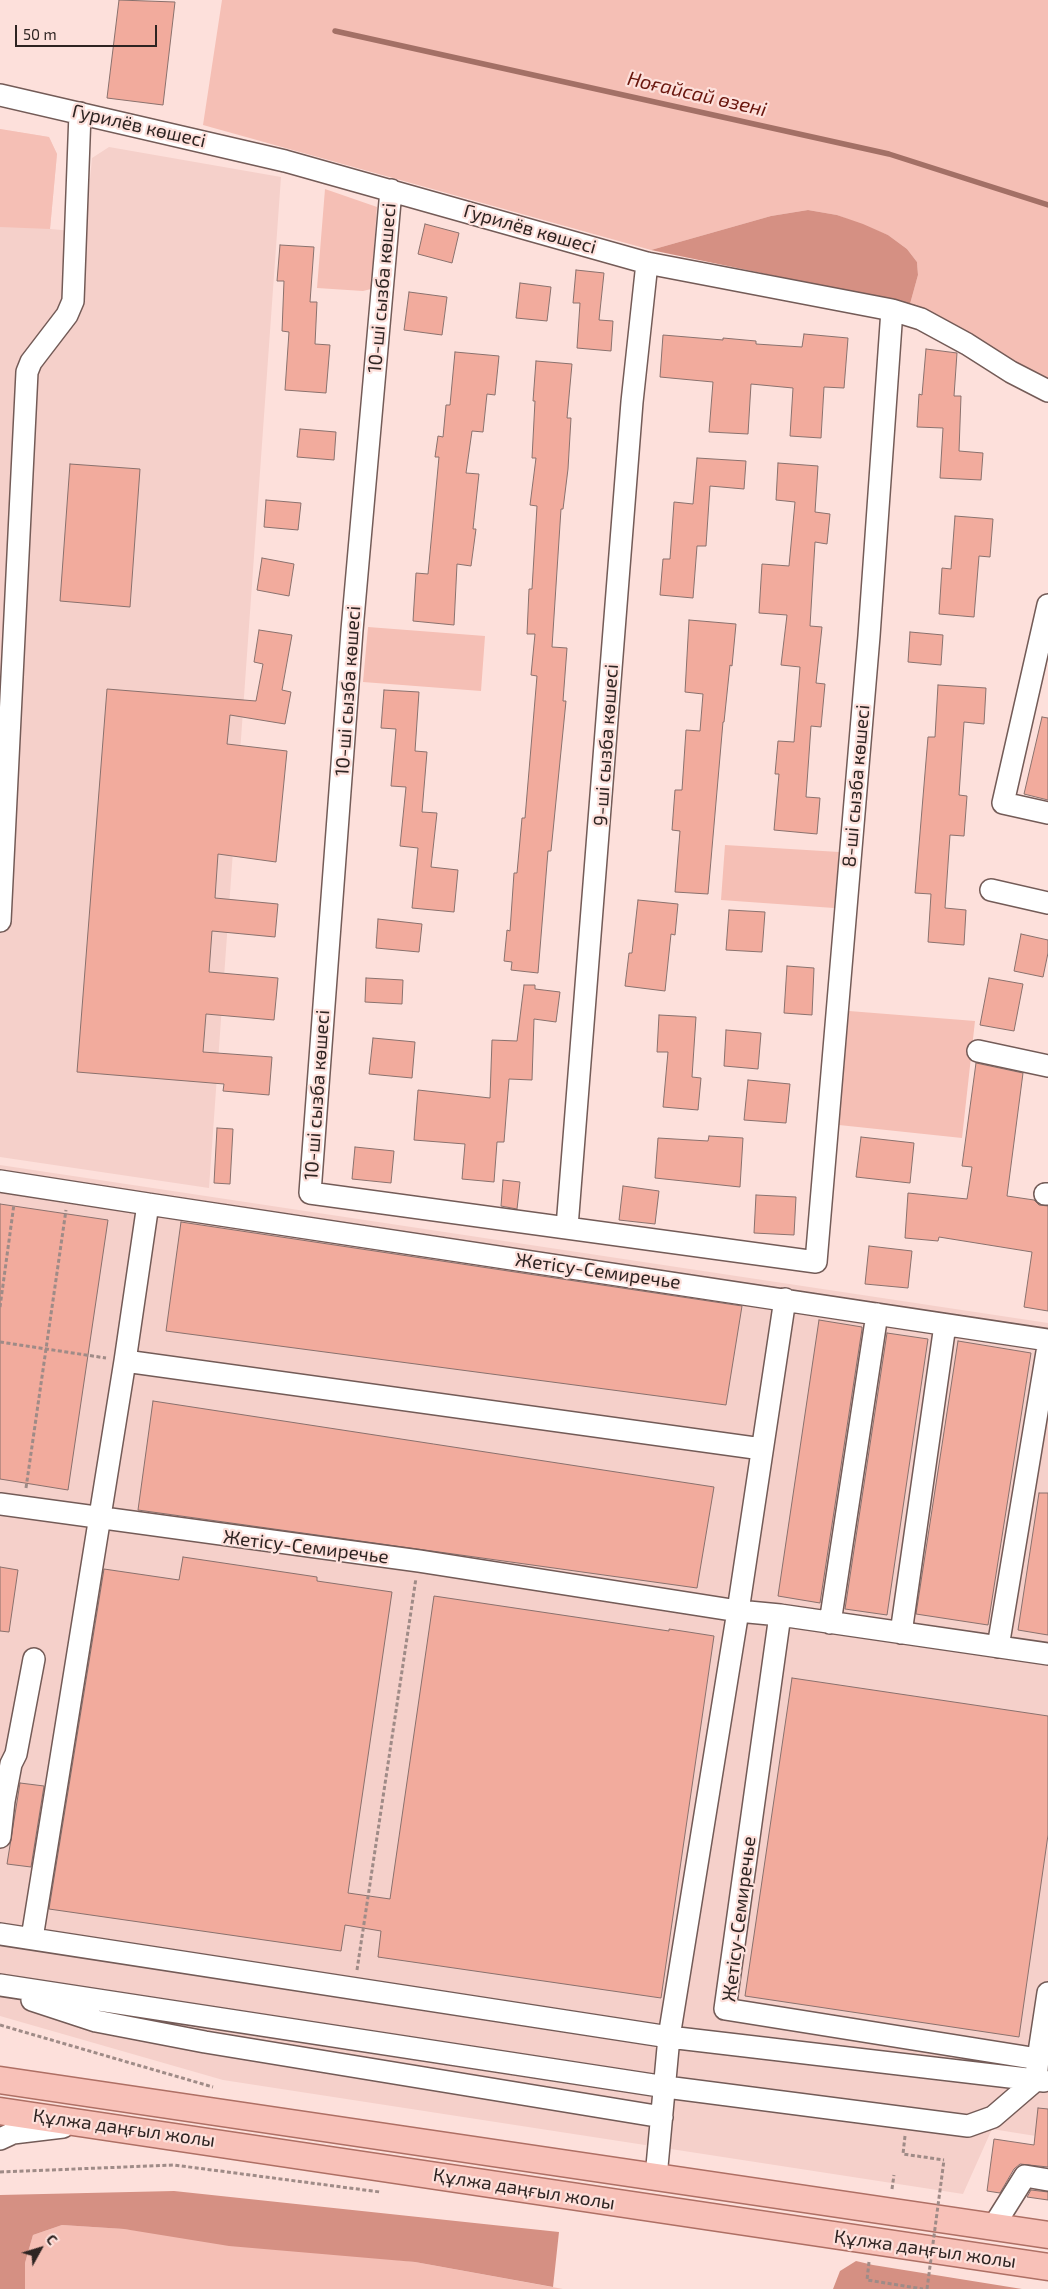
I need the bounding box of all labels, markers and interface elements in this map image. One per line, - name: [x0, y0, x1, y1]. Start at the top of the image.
- scale bar: [18, 15, 160, 47]
- text: 50 m: [23, 25, 57, 43]
- water label: Ноғайсай өзені: [625, 66, 769, 122]
- street label: Гурилёв көшесі: [70, 100, 208, 152]
- street label: Гурилёв көшесі: [461, 199, 599, 259]
- street label: 10-ші сызба көшесі: [363, 202, 401, 374]
- street label: 10-ші сызба көшесі: [331, 605, 365, 777]
- street label: 9-ші сызба көшесі: [589, 663, 623, 827]
- street label: 8-ші сызба көшесі: [838, 704, 874, 868]
- street label: 10-ші сызба көшесі: [300, 1009, 334, 1181]
- street label: Жетісу-Семиречье: [514, 1248, 682, 1294]
- street label: Жетісу-Семиречье: [222, 1526, 390, 1568]
- street label: Жетісу-Семиречье: [718, 1835, 760, 2003]
- street label: Құлжа даңғыл жолы: [31, 2104, 217, 2152]
- street label: Құлжа даңғыл жолы: [432, 2163, 616, 2215]
- north arrow: [15, 2224, 65, 2274]
- street label: Құлжа даңғыл жолы: [832, 2225, 1018, 2273]
- text: С: [43, 2231, 61, 2248]

